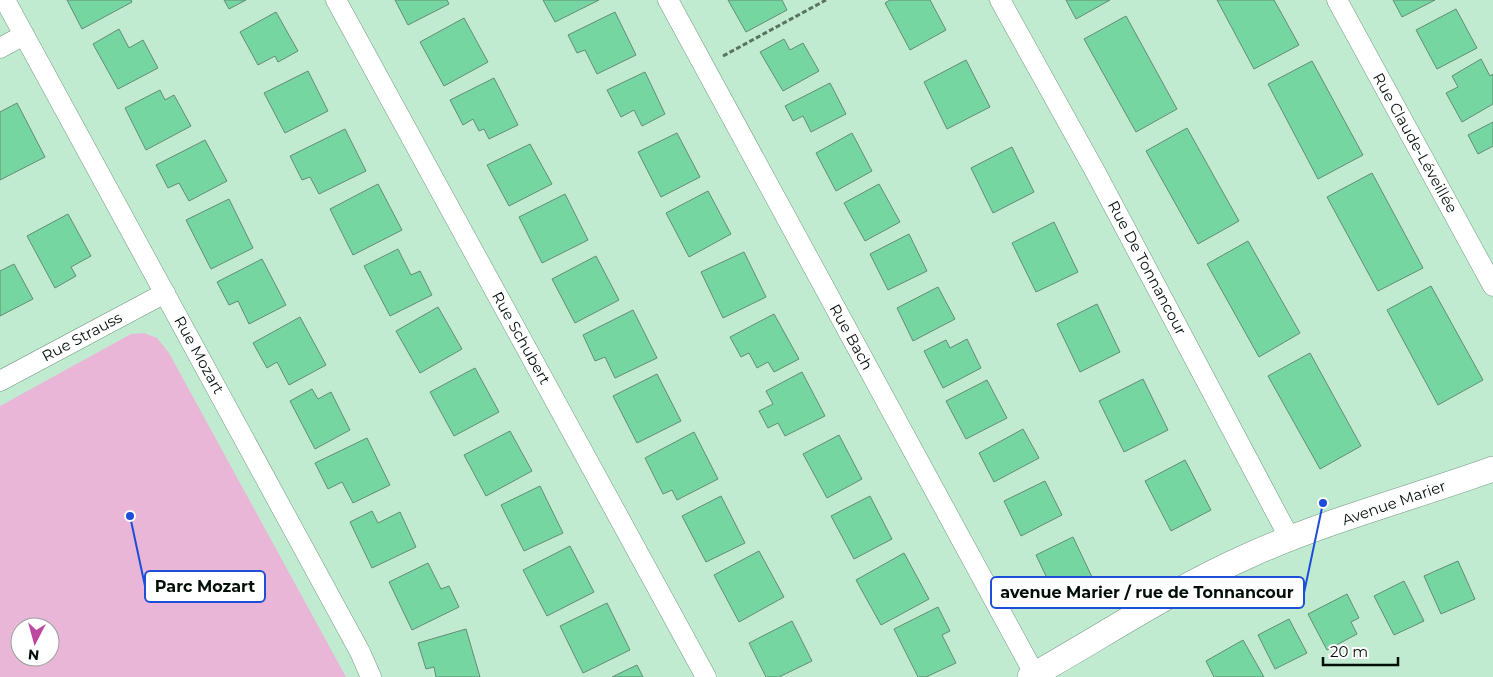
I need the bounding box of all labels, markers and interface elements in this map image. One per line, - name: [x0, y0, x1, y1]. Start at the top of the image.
- street label: Rue Claude-Léveillée: [1369, 69, 1462, 216]
- street label: Rue De Tonnancour: [1104, 197, 1191, 338]
- street label: Rue Schubert: [488, 288, 555, 388]
- street label: Rue Bach: [826, 300, 877, 373]
- street label: Rue Strauss: [38, 307, 125, 366]
- street label: Rue Mozart: [170, 312, 229, 397]
- street label: Avenue Marier: [1339, 476, 1448, 529]
- callout: Parc Mozart: [145, 571, 265, 602]
- text: Parc Mozart: [155, 577, 255, 596]
- callout: avenue Marier / rue de Tonnancour: [991, 577, 1304, 608]
- text: avenue Marier / rue de Tonnancour: [1000, 583, 1294, 602]
- north arrow: [10, 617, 60, 667]
- scale bar: [1323, 634, 1398, 666]
- text: 20 m: [1330, 642, 1368, 661]
- text: N: [27, 645, 40, 664]

